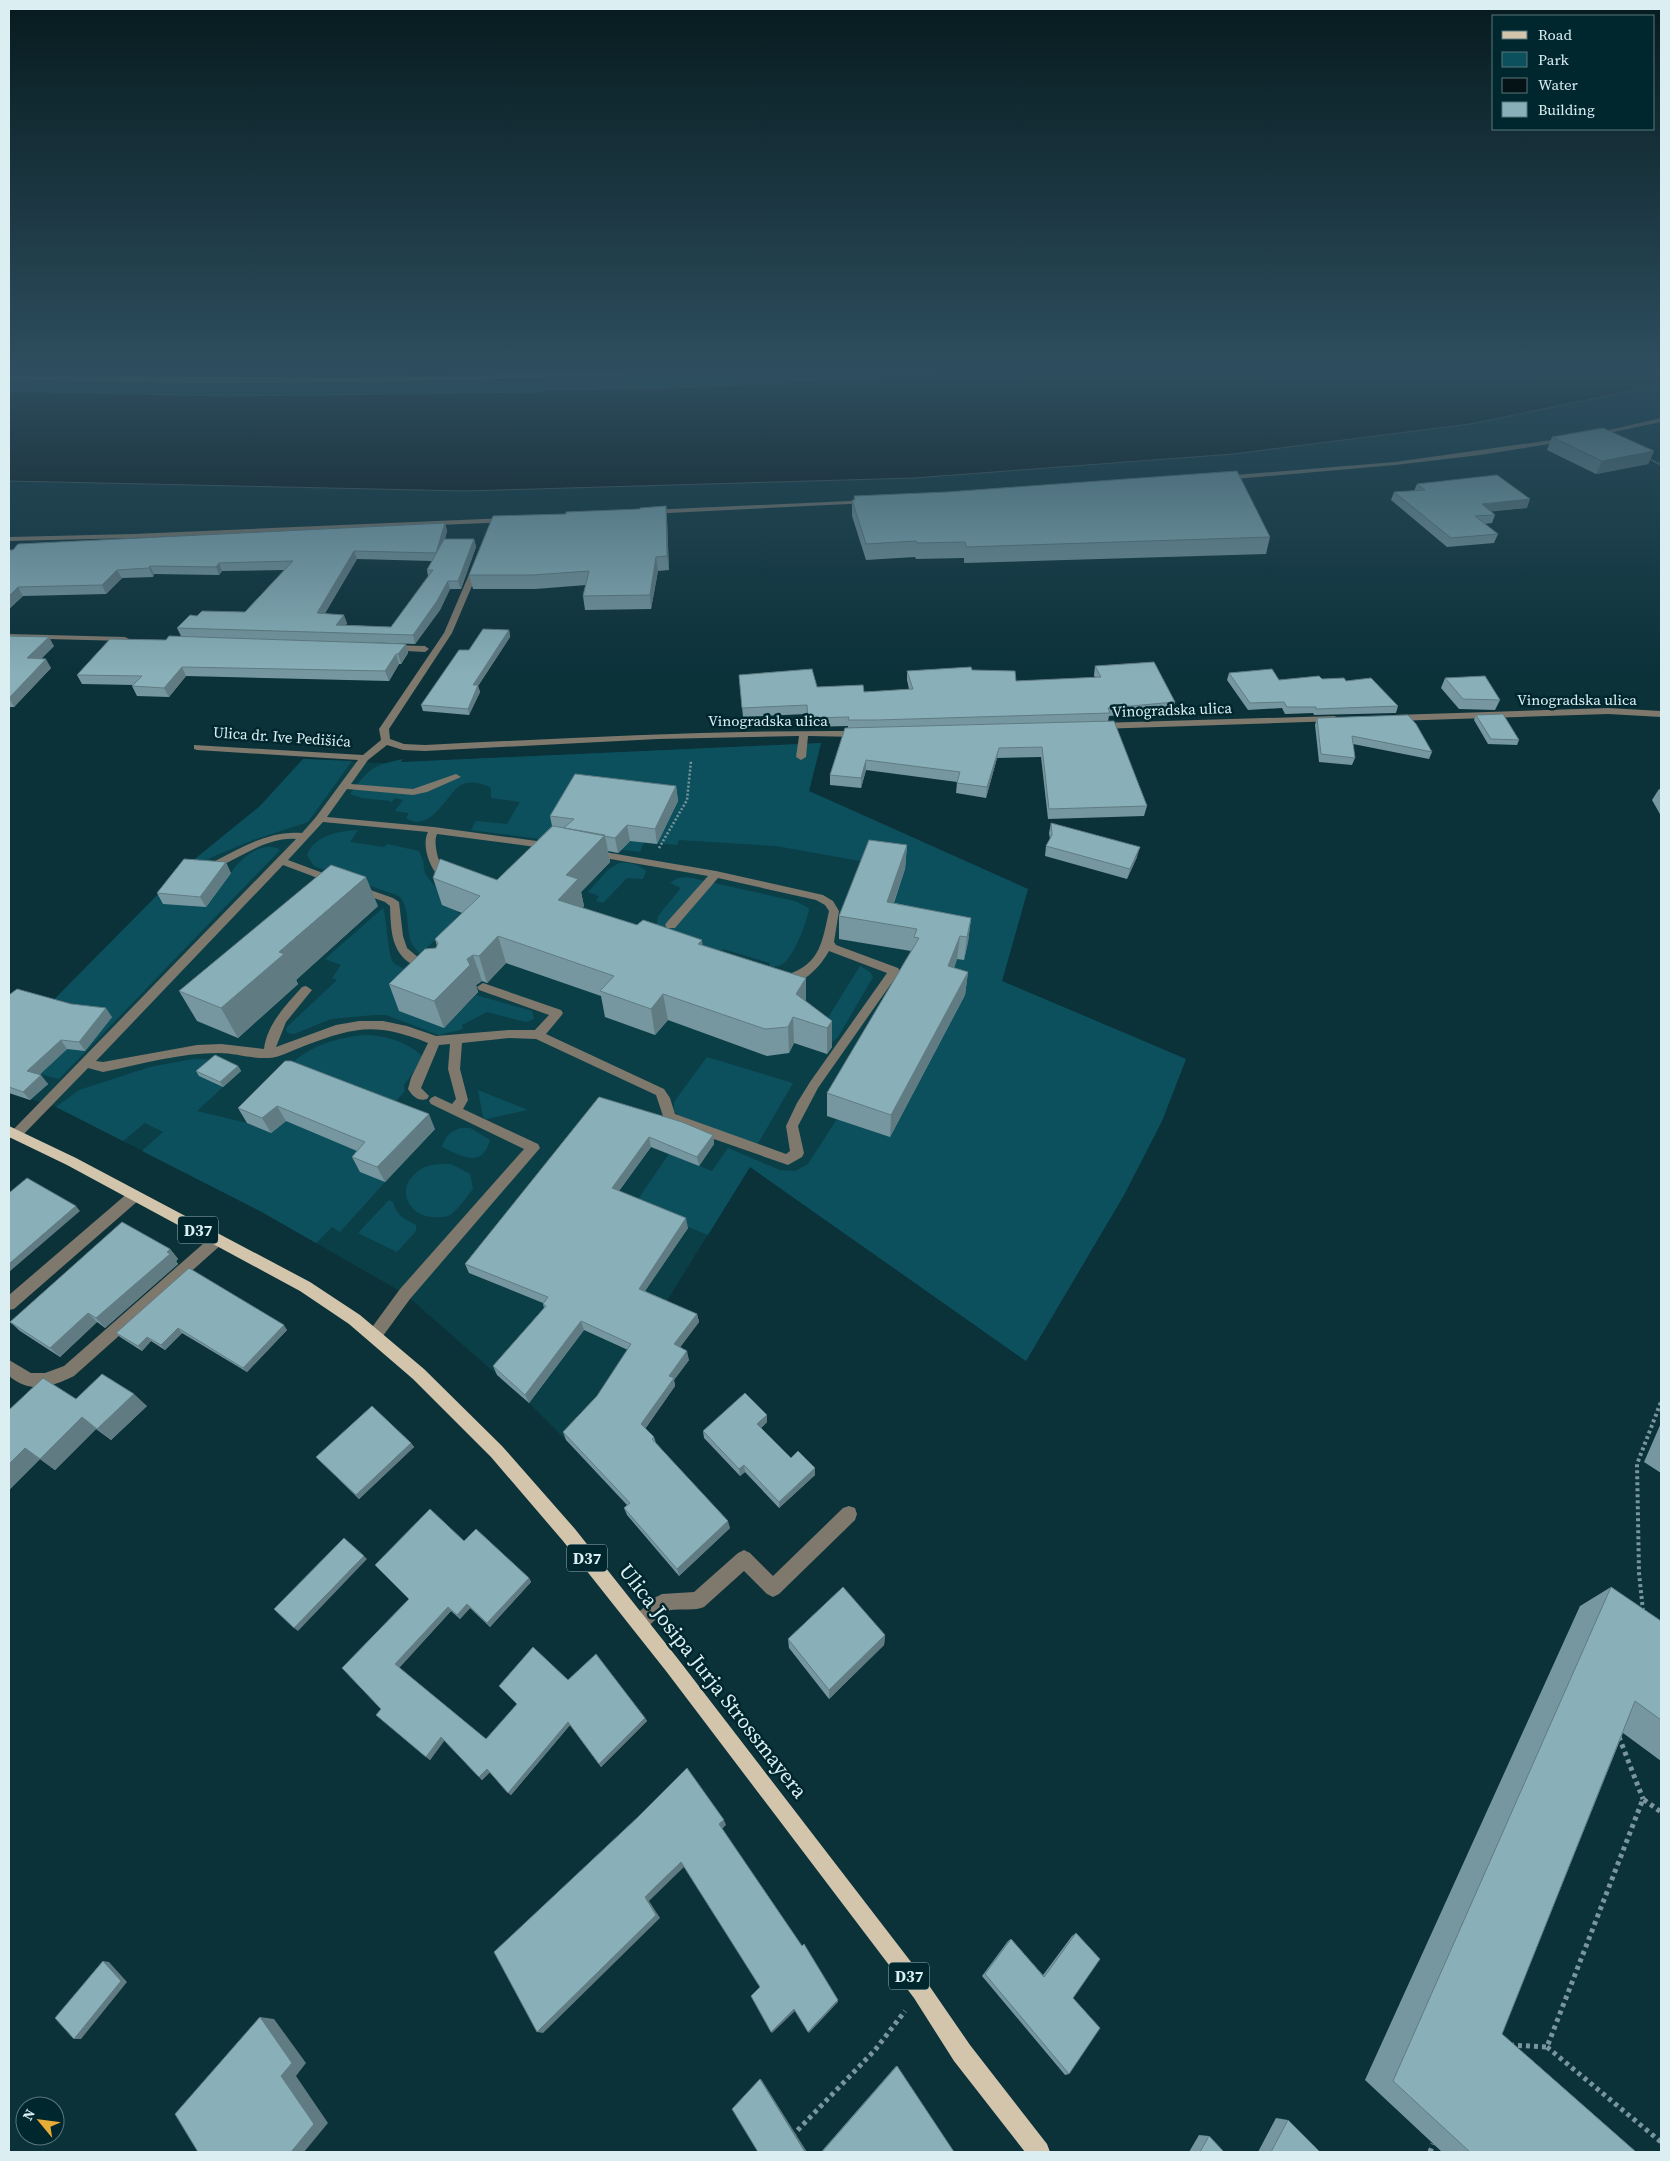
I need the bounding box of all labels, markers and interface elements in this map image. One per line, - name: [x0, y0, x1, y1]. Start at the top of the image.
- legend: [1492, 15, 1655, 130]
- text: Road: [1538, 24, 1572, 45]
- text: Park: [1538, 49, 1570, 70]
- text: Water: [1538, 74, 1579, 95]
- text: Building: [1538, 99, 1595, 120]
- street label: Vinogradska ulica: [1517, 689, 1637, 710]
- street label: Vinogradska ulica: [1112, 697, 1233, 722]
- street label: Vinogradska ulica: [708, 710, 828, 731]
- street label: Ulica dr. Ive Pedišića: [212, 721, 352, 752]
- road number: D37: [178, 1216, 218, 1244]
- road number: D37: [567, 1545, 607, 1572]
- street label: Ulica Josipa Jurja Strossmayera: [612, 1557, 815, 1804]
- road number: D37: [889, 1962, 929, 1990]
- north arrow: [15, 2096, 65, 2146]
- text: N: [17, 2105, 40, 2124]

